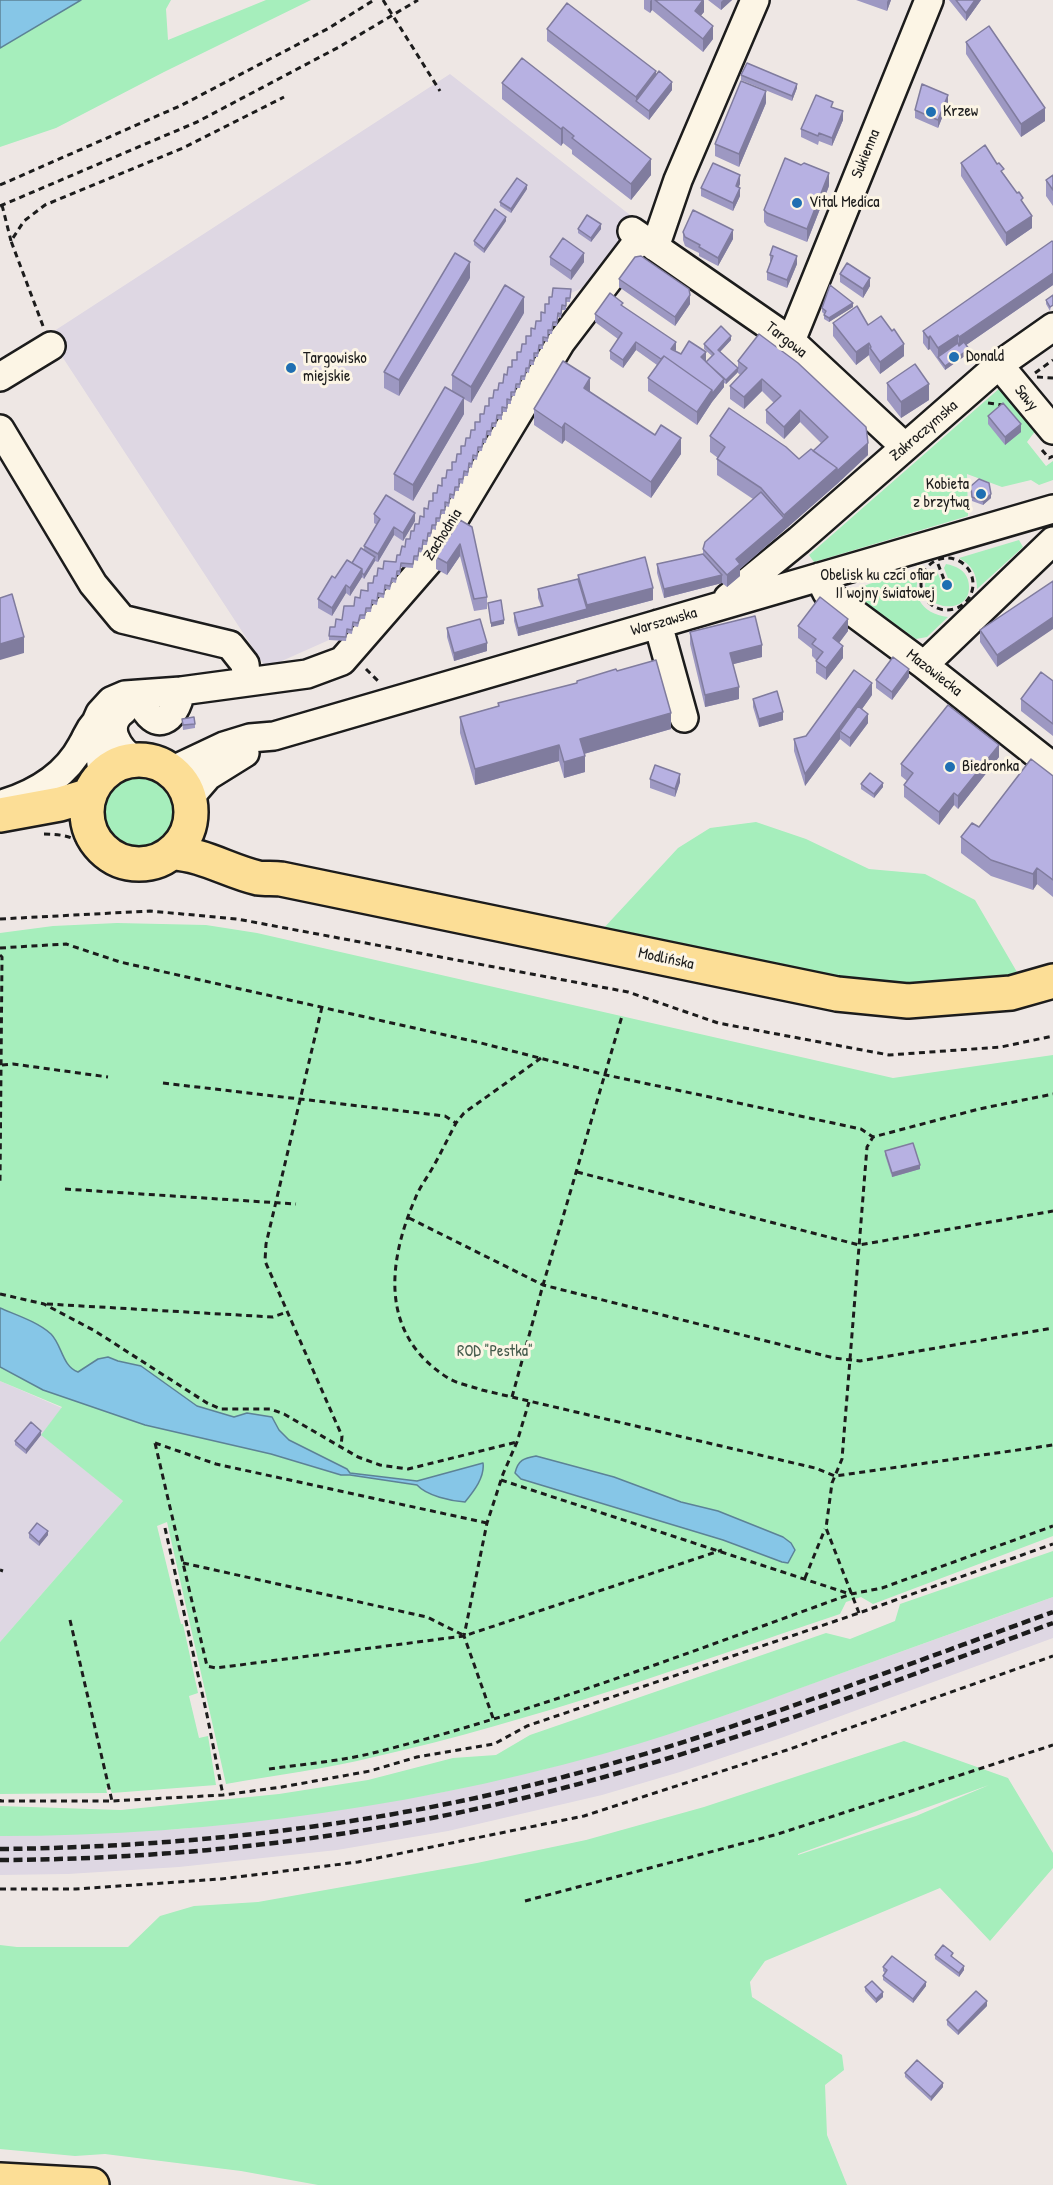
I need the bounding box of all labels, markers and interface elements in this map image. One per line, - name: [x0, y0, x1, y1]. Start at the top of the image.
- place label: Krzew: [943, 102, 978, 122]
- marker: Krzew: [924, 105, 938, 119]
- street label: Sukienna: [848, 127, 884, 181]
- place label: Vital Medica: [809, 193, 879, 213]
- marker: Vital Medica: [790, 196, 804, 210]
- street label: Targowa: [762, 318, 810, 362]
- place label: Donald: [966, 347, 1004, 367]
- place label: Targowisko miejskie: [303, 349, 367, 387]
- marker: Donald: [947, 350, 961, 364]
- marker: Targowisko miejskie: [284, 361, 298, 375]
- street label: Sawy: [1010, 381, 1042, 415]
- street label: Zakroczymska: [886, 396, 962, 466]
- place label: Kobieta z brzytwą: [913, 475, 969, 513]
- marker: Kobieta z brzytwą: [974, 487, 988, 501]
- street label: Zachodnia: [420, 506, 466, 564]
- place label: Obelisk ku czci ofiar II wojny światowej: [820, 566, 935, 604]
- marker: Obelisk ku czci ofiar II wojny światowej: [940, 578, 954, 592]
- street label: Warszawska: [629, 603, 699, 641]
- street label: Mazowiecka: [902, 645, 966, 701]
- place label: Biedronka: [962, 757, 1019, 777]
- marker: Biedronka: [943, 760, 957, 774]
- street label: Modlińska: [636, 944, 696, 974]
- park label: ROD "Pestka": [457, 1342, 533, 1362]

